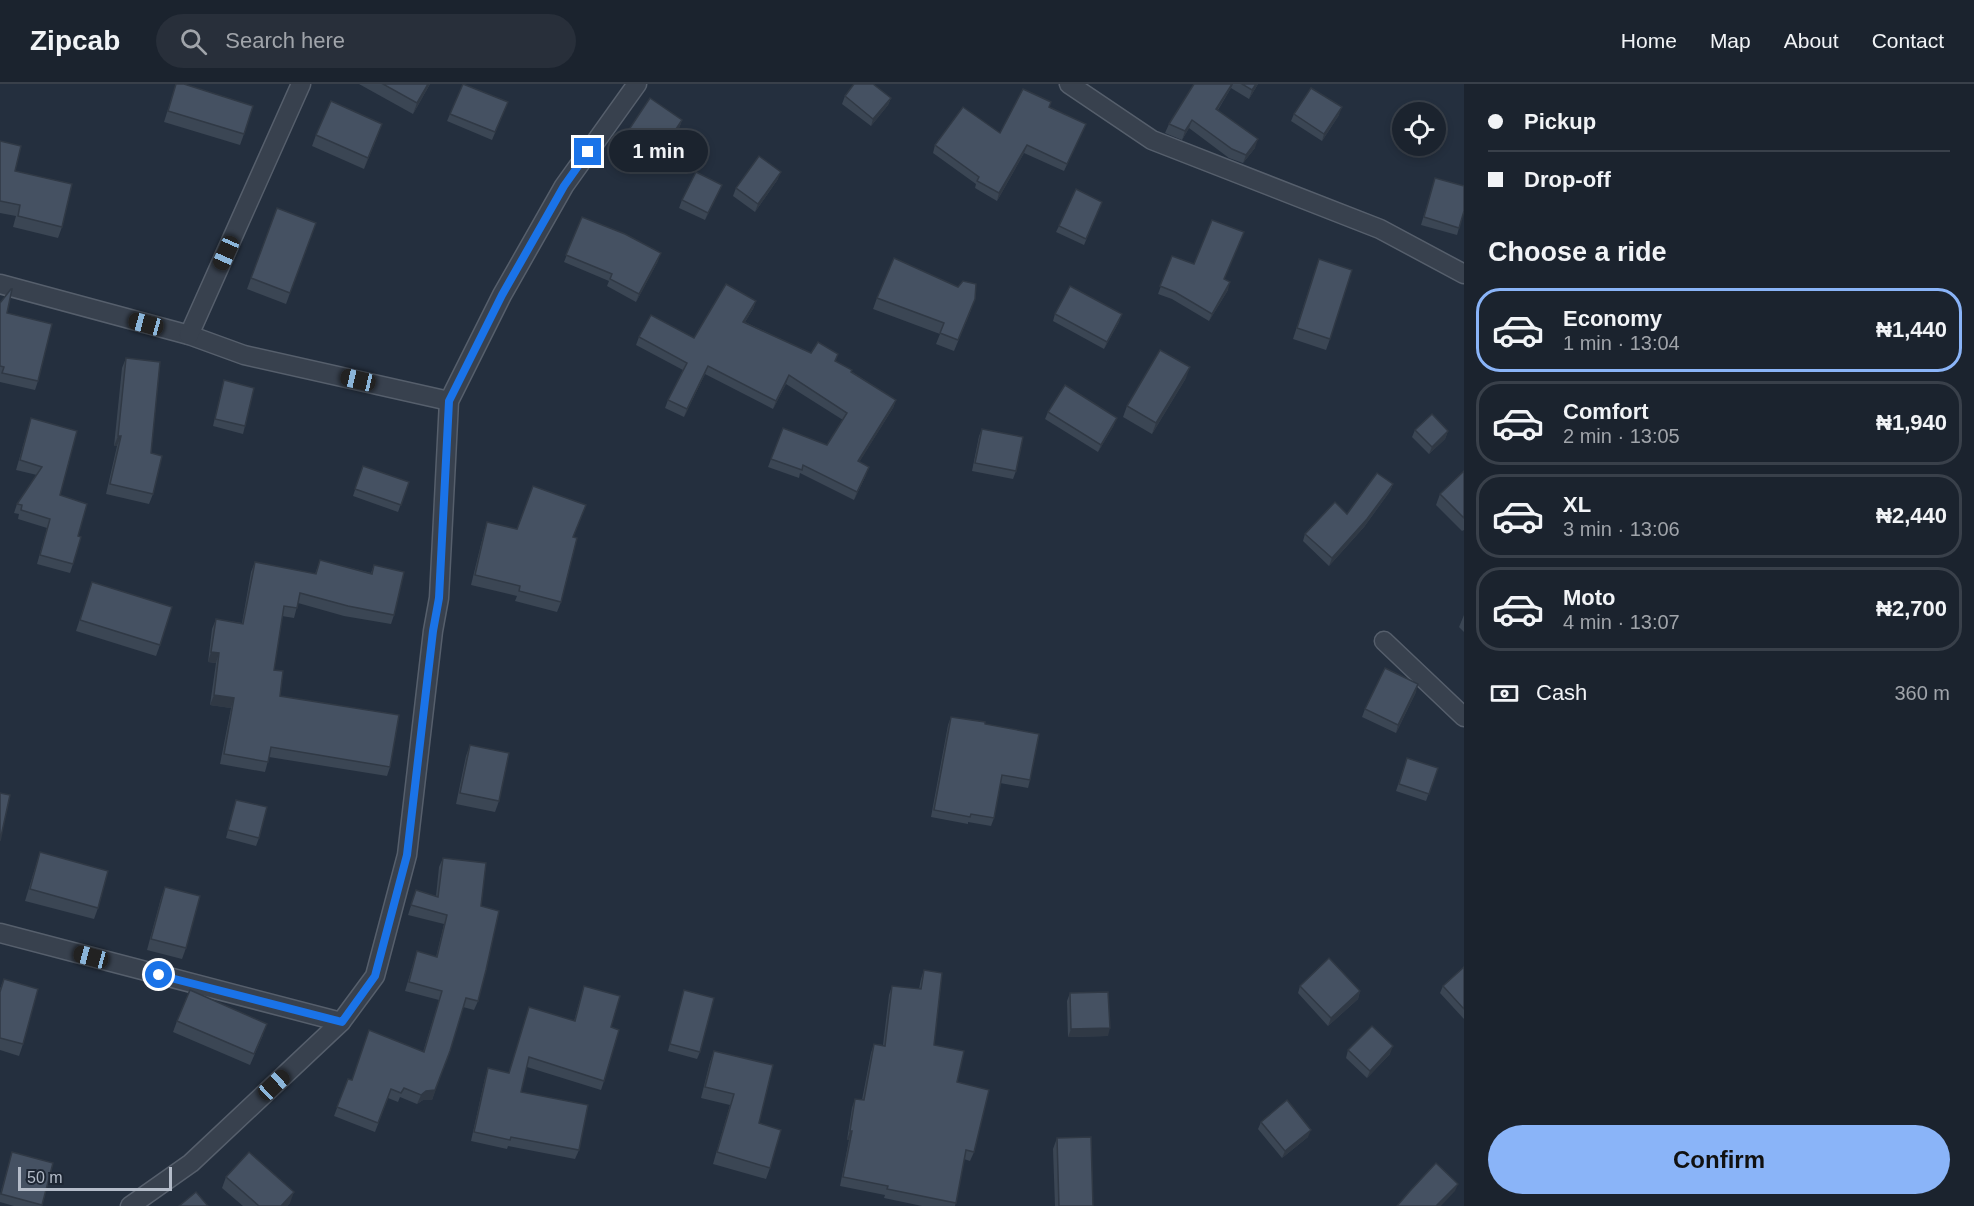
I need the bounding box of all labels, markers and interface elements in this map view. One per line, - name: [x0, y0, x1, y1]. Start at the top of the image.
- search box: [156, 14, 576, 68]
- text: Zipcab: [30, 25, 120, 56]
- icon: search: [177, 25, 210, 58]
- text: Search here: [225, 28, 345, 53]
- text: Home: [1621, 29, 1677, 52]
- text: Map: [1710, 29, 1751, 52]
- text: About: [1784, 29, 1839, 52]
- text: Contact: [1872, 29, 1944, 52]
- map controls: [1392, 102, 1446, 156]
- button: locate: [1392, 102, 1446, 156]
- text: Pickup: [1524, 109, 1596, 134]
- callout: 1 min: [609, 131, 708, 173]
- route end: [574, 138, 601, 165]
- text: 1 min: [632, 140, 685, 162]
- text: Drop-off: [1524, 167, 1611, 192]
- car: [210, 233, 242, 273]
- text: Choose a ride: [1488, 237, 1667, 267]
- icon: car: [1491, 303, 1545, 357]
- text: Economy: [1563, 306, 1662, 331]
- car: [126, 311, 166, 337]
- text: ₦1,440: [1876, 317, 1947, 342]
- text: 1 min · 13:04: [1563, 332, 1680, 354]
- car: [338, 367, 378, 393]
- icon: car: [1491, 396, 1545, 450]
- text: Comfort: [1563, 399, 1649, 424]
- text: ₦1,940: [1876, 410, 1947, 435]
- text: 2 min · 13:05: [1563, 425, 1680, 447]
- icon: car: [1491, 489, 1545, 543]
- text: XL: [1563, 492, 1591, 517]
- text: ₦2,440: [1876, 503, 1947, 528]
- text: 3 min · 13:06: [1563, 518, 1680, 540]
- icon: car: [1491, 582, 1545, 636]
- text: Moto: [1563, 585, 1616, 610]
- text: ₦2,700: [1876, 596, 1947, 621]
- text: 4 min · 13:07: [1563, 611, 1680, 633]
- icon: cash: [1488, 677, 1521, 710]
- text: Cash: [1536, 680, 1587, 705]
- text: 360 m: [1894, 682, 1950, 704]
- car: [71, 944, 111, 970]
- route start: [145, 961, 172, 988]
- car: [255, 1066, 293, 1104]
- button: Confirm: [1488, 1125, 1950, 1194]
- scale bar: [18, 1164, 172, 1192]
- text: 50 m: [27, 1169, 63, 1186]

